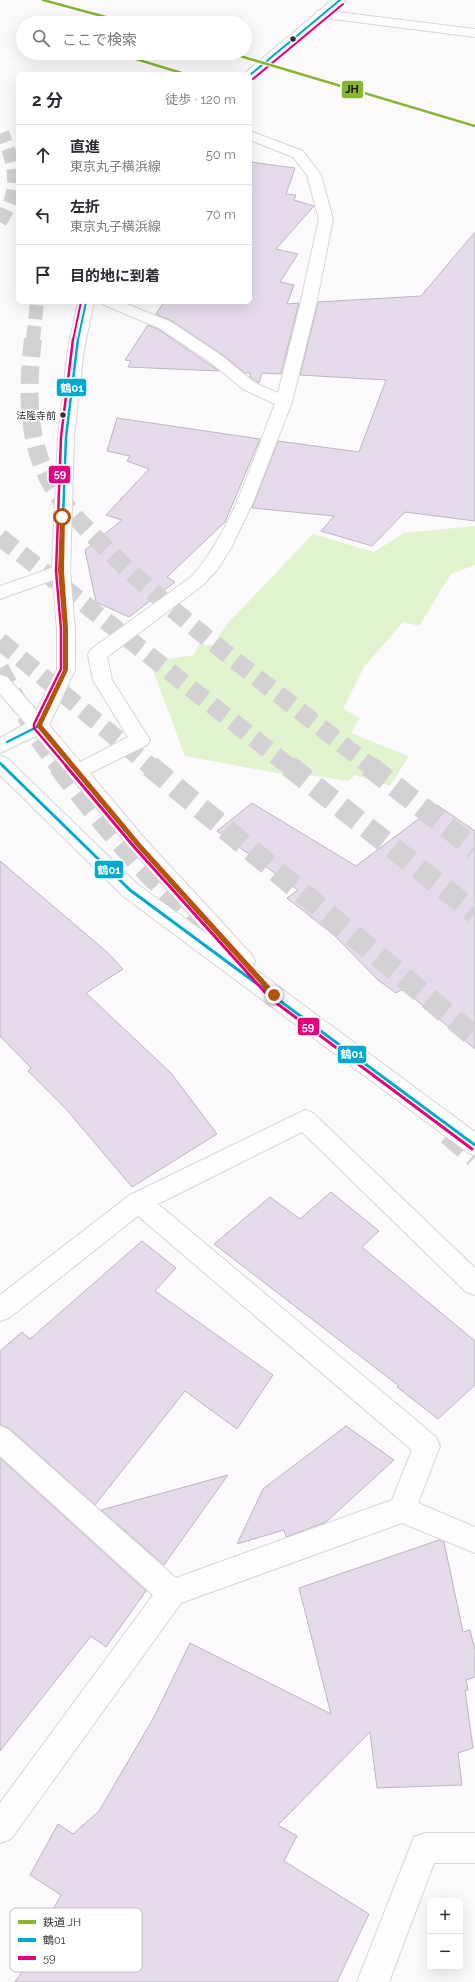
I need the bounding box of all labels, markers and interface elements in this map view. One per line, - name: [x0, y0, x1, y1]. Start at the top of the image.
- search box: [16, 16, 252, 60]
- icon: search: [30, 27, 52, 49]
- text: ここで検索: [62, 31, 137, 49]
- unlabelled marker: [288, 34, 298, 44]
- line badge: JH: [341, 80, 364, 99]
- text: JH: [345, 83, 359, 96]
- text: 2 分: [32, 90, 63, 110]
- text: 徒歩 · 120 m: [165, 92, 236, 107]
- text: 直進: [70, 138, 100, 156]
- icon: ahead: [32, 144, 54, 166]
- text: 50 m: [206, 147, 236, 162]
- text: 東京丸子横浜線: [70, 159, 161, 174]
- text: 左折: [70, 198, 100, 216]
- icon: left: [32, 204, 54, 226]
- text: 70 m: [206, 207, 236, 222]
- text: 東京丸子横浜線: [70, 219, 161, 234]
- icon: arrive: [32, 264, 54, 286]
- text: 目的地に到着: [70, 267, 160, 285]
- line badge: 鶴01: [56, 378, 87, 397]
- text: 鶴01: [59, 382, 84, 395]
- place label: 法隆寺前: [16, 410, 56, 421]
- marker: 法隆寺前: [58, 410, 68, 420]
- line badge: 59: [48, 465, 71, 484]
- text: 59: [54, 468, 67, 481]
- route start: [53, 508, 71, 526]
- line badge: 鶴01: [94, 860, 124, 879]
- text: 鶴01: [96, 864, 121, 877]
- route end: [265, 986, 283, 1004]
- line badge: 59: [297, 1017, 320, 1036]
- text: 59: [302, 1021, 315, 1034]
- line badge: 鶴01: [337, 1045, 367, 1064]
- text: 鶴01: [339, 1048, 364, 1061]
- map controls: [427, 1898, 463, 1970]
- button: +: [427, 1898, 463, 1934]
- legend: [10, 1908, 142, 1972]
- text: 鉄道 JH: [43, 1916, 81, 1929]
- text: 鶴01: [43, 1934, 66, 1947]
- button: −: [427, 1934, 463, 1970]
- text: 59: [43, 1952, 55, 1965]

